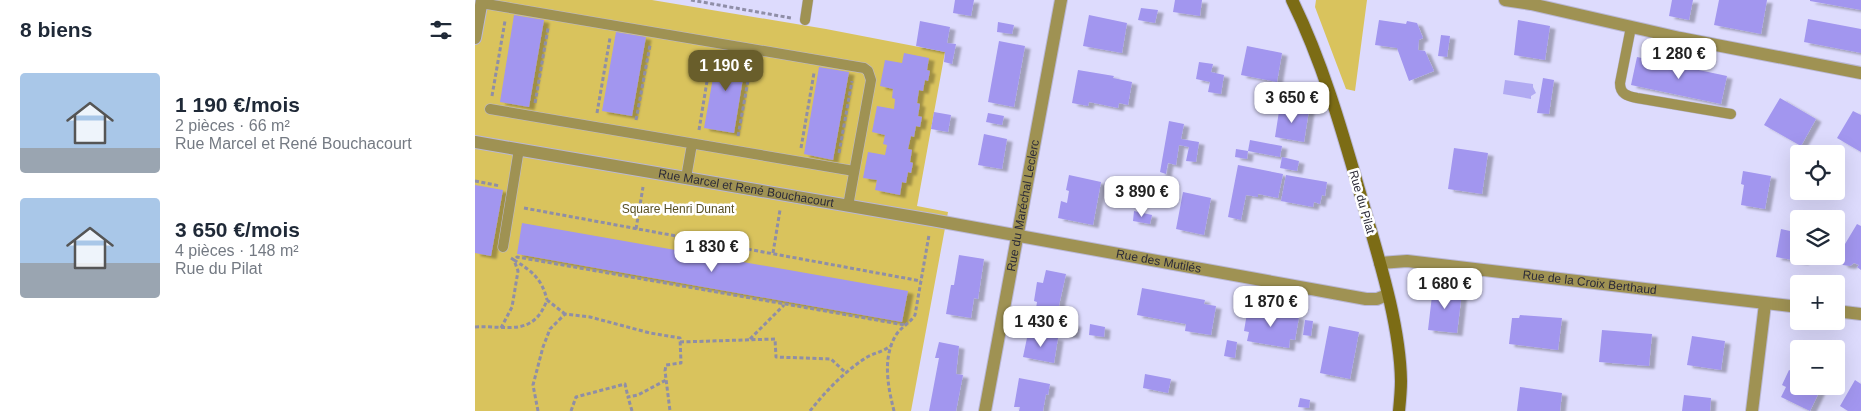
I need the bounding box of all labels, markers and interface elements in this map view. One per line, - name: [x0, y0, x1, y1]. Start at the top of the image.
- icon: filters: [427, 16, 455, 44]
- text: 8 biens: [20, 18, 92, 41]
- pin: 1 280 €: [1633, 38, 1725, 80]
- text: 1 280 €: [1652, 45, 1706, 62]
- pin: 1 190 €: [680, 49, 772, 92]
- text: 1 190 €: [699, 57, 753, 74]
- pin: 3 650 €: [1246, 82, 1338, 124]
- text: 3 650 €: [1265, 89, 1319, 106]
- icon: home: [60, 93, 120, 153]
- text: 1 190 €/mois: [175, 93, 300, 116]
- text: 2 pièces · 66 m²: [175, 117, 290, 134]
- text: Rue Marcel et René Bouchacourt: [175, 135, 412, 152]
- street label: Rue du Maréchal Leclerc: [1004, 139, 1042, 272]
- map controls: [1790, 145, 1845, 395]
- button: locate: [1790, 145, 1845, 200]
- street label: Rue Marcel et René Bouchacourt: [657, 166, 835, 210]
- street label: Rue du Pilat: [1346, 169, 1378, 236]
- pin: 3 890 €: [1096, 176, 1188, 218]
- text: 3 890 €: [1115, 183, 1169, 200]
- park label: Square Henri Dunant: [622, 202, 735, 216]
- button: layers: [1790, 210, 1845, 265]
- icon: home: [60, 218, 120, 278]
- text: 3 650 €/mois: [175, 218, 300, 241]
- pin: 1 830 €: [666, 230, 758, 273]
- text: 1 830 €: [685, 238, 739, 255]
- text: 4 pièces · 148 m²: [175, 242, 299, 259]
- street label: Rue des Mutilés: [1115, 247, 1202, 276]
- text: Rue du Pilat: [175, 260, 262, 277]
- pin: 1 680 €: [1399, 268, 1491, 310]
- street label: Rue de la Croix Berthaud: [1522, 268, 1658, 297]
- text: 1 680 €: [1418, 275, 1472, 292]
- button: +: [1790, 275, 1845, 330]
- pin: 1 870 €: [1225, 286, 1317, 328]
- text: 1 870 €: [1244, 293, 1298, 310]
- pin: 1 430 €: [995, 306, 1087, 348]
- text: 1 430 €: [1014, 313, 1068, 330]
- button: −: [1790, 340, 1845, 395]

